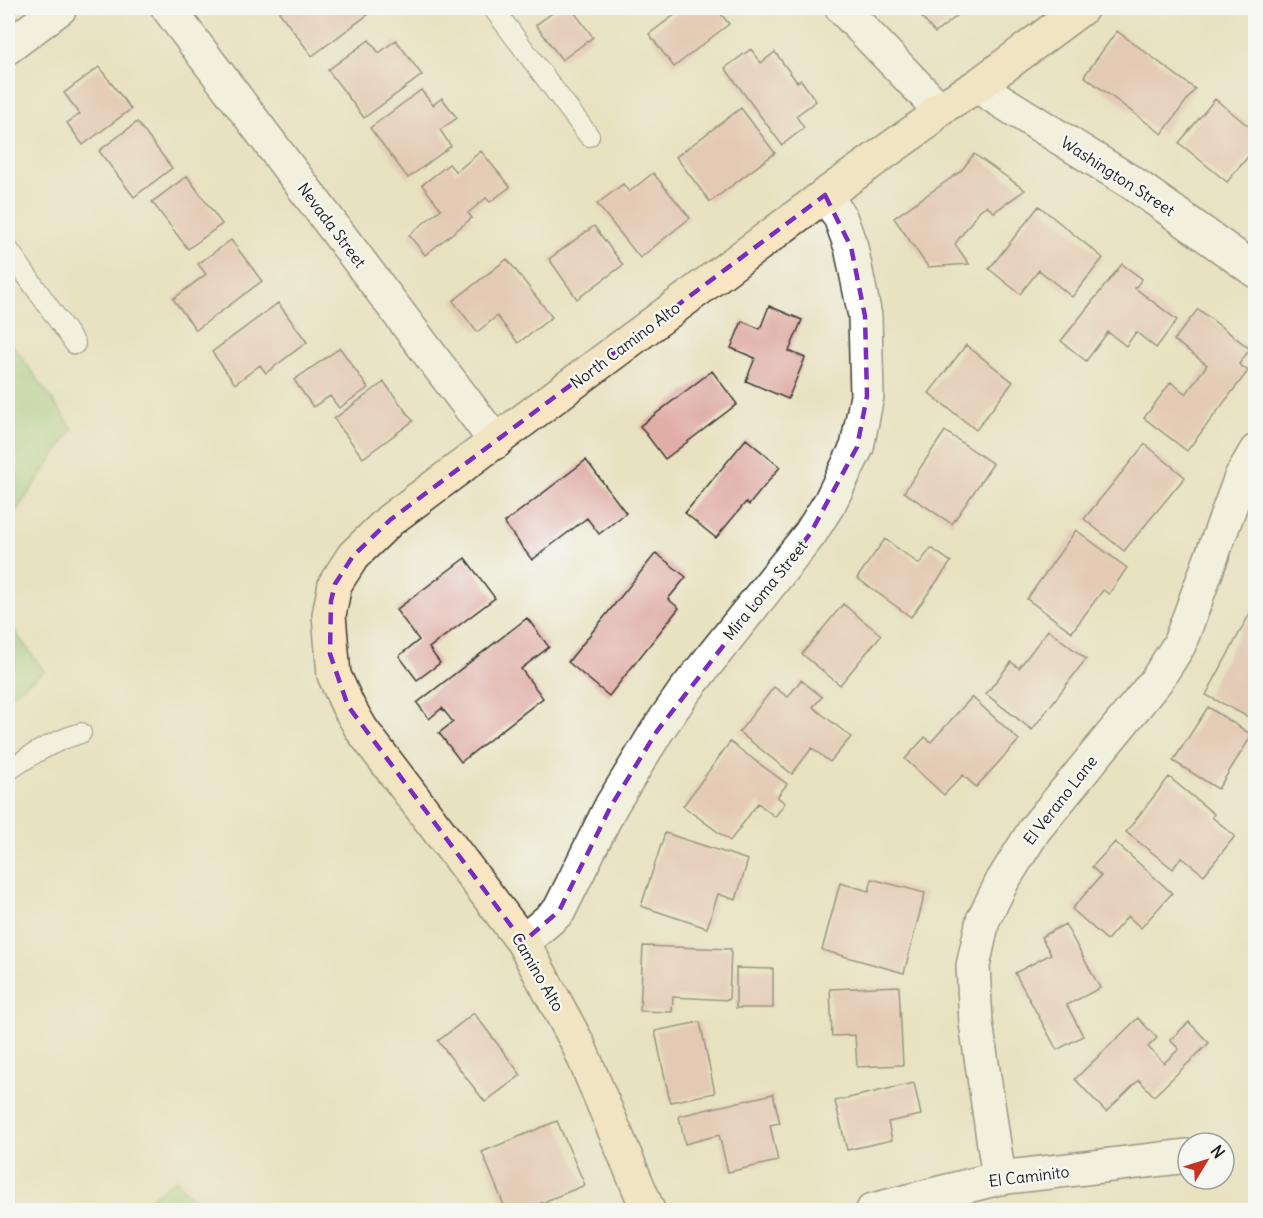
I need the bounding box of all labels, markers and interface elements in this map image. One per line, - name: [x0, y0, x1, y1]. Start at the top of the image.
- street label: Washington Street: [1057, 132, 1179, 221]
- street label: Nevada Street: [294, 179, 371, 272]
- street label: North Camino Alto: [566, 297, 684, 393]
- street label: Mira Loma Street: [719, 535, 812, 644]
- street label: El Verano Lane: [1019, 751, 1101, 849]
- street label: Camino Alto: [507, 929, 569, 1015]
- north arrow: [1176, 1131, 1236, 1191]
- text: N: [1207, 1141, 1229, 1162]
- street label: El Caminito: [987, 1161, 1071, 1191]

